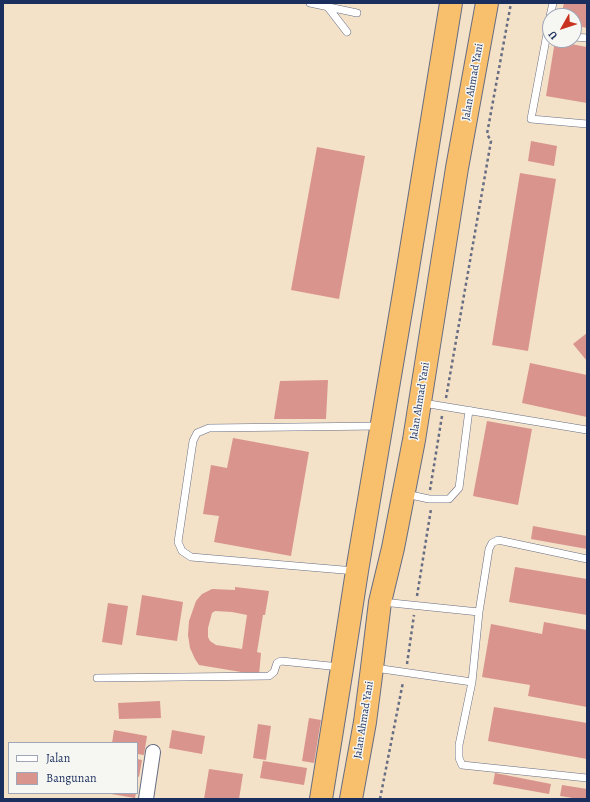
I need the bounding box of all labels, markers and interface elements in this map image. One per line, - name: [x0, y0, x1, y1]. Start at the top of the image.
- north arrow: [542, 8, 582, 48]
- text: U: [545, 28, 561, 43]
- street label: Jalan Ahmad Yani: [460, 42, 486, 122]
- street label: Jalan Ahmad Yani: [407, 361, 433, 441]
- street label: Jalan Ahmad Yani: [351, 680, 377, 760]
- legend: [8, 742, 138, 794]
- text: Jalan: [46, 750, 70, 766]
- text: Bangunan: [46, 770, 97, 786]

